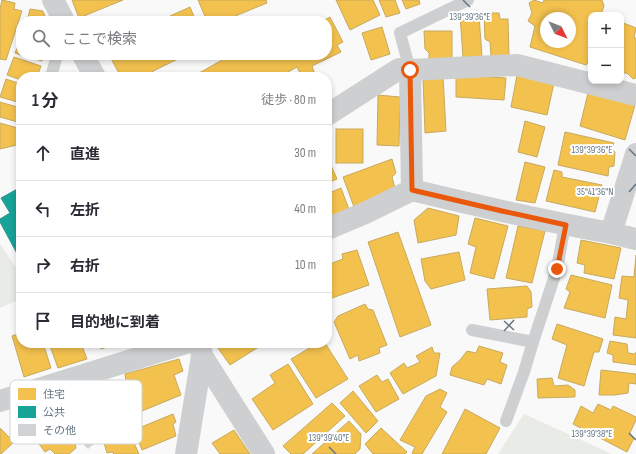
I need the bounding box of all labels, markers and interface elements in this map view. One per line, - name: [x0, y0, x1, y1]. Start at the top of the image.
- text: 139°39'36"E: [450, 11, 490, 23]
- north arrow: [540, 12, 576, 48]
- map controls: [588, 12, 624, 84]
- button: +: [588, 12, 624, 48]
- search box: [16, 16, 332, 60]
- icon: search: [30, 27, 52, 49]
- text: ここで検索: [62, 30, 137, 49]
- button: −: [588, 48, 624, 84]
- route start: [401, 61, 419, 79]
- text: 1 分: [32, 91, 58, 111]
- text: 徒歩 · 80 m: [261, 92, 316, 108]
- icon: ahead: [32, 142, 54, 164]
- text: 139°39'36"E: [572, 144, 612, 156]
- text: 直進: [70, 145, 100, 164]
- text: 30 m: [294, 145, 316, 161]
- text: 35°41'36"N: [577, 186, 613, 198]
- icon: left: [32, 198, 54, 220]
- text: 左折: [70, 201, 100, 220]
- text: 40 m: [294, 201, 316, 217]
- icon: right: [32, 254, 54, 276]
- text: 右折: [70, 257, 100, 276]
- text: 10 m: [295, 257, 316, 273]
- route end: [548, 260, 566, 278]
- icon: arrive: [32, 310, 54, 332]
- text: 目的地に到着: [70, 313, 160, 332]
- legend: [10, 380, 142, 444]
- text: 住宅: [43, 388, 65, 401]
- text: 公共: [43, 406, 65, 419]
- text: その他: [43, 424, 76, 437]
- text: 139°39'38"E: [572, 428, 612, 440]
- text: 139°39'40"E: [309, 432, 349, 444]

